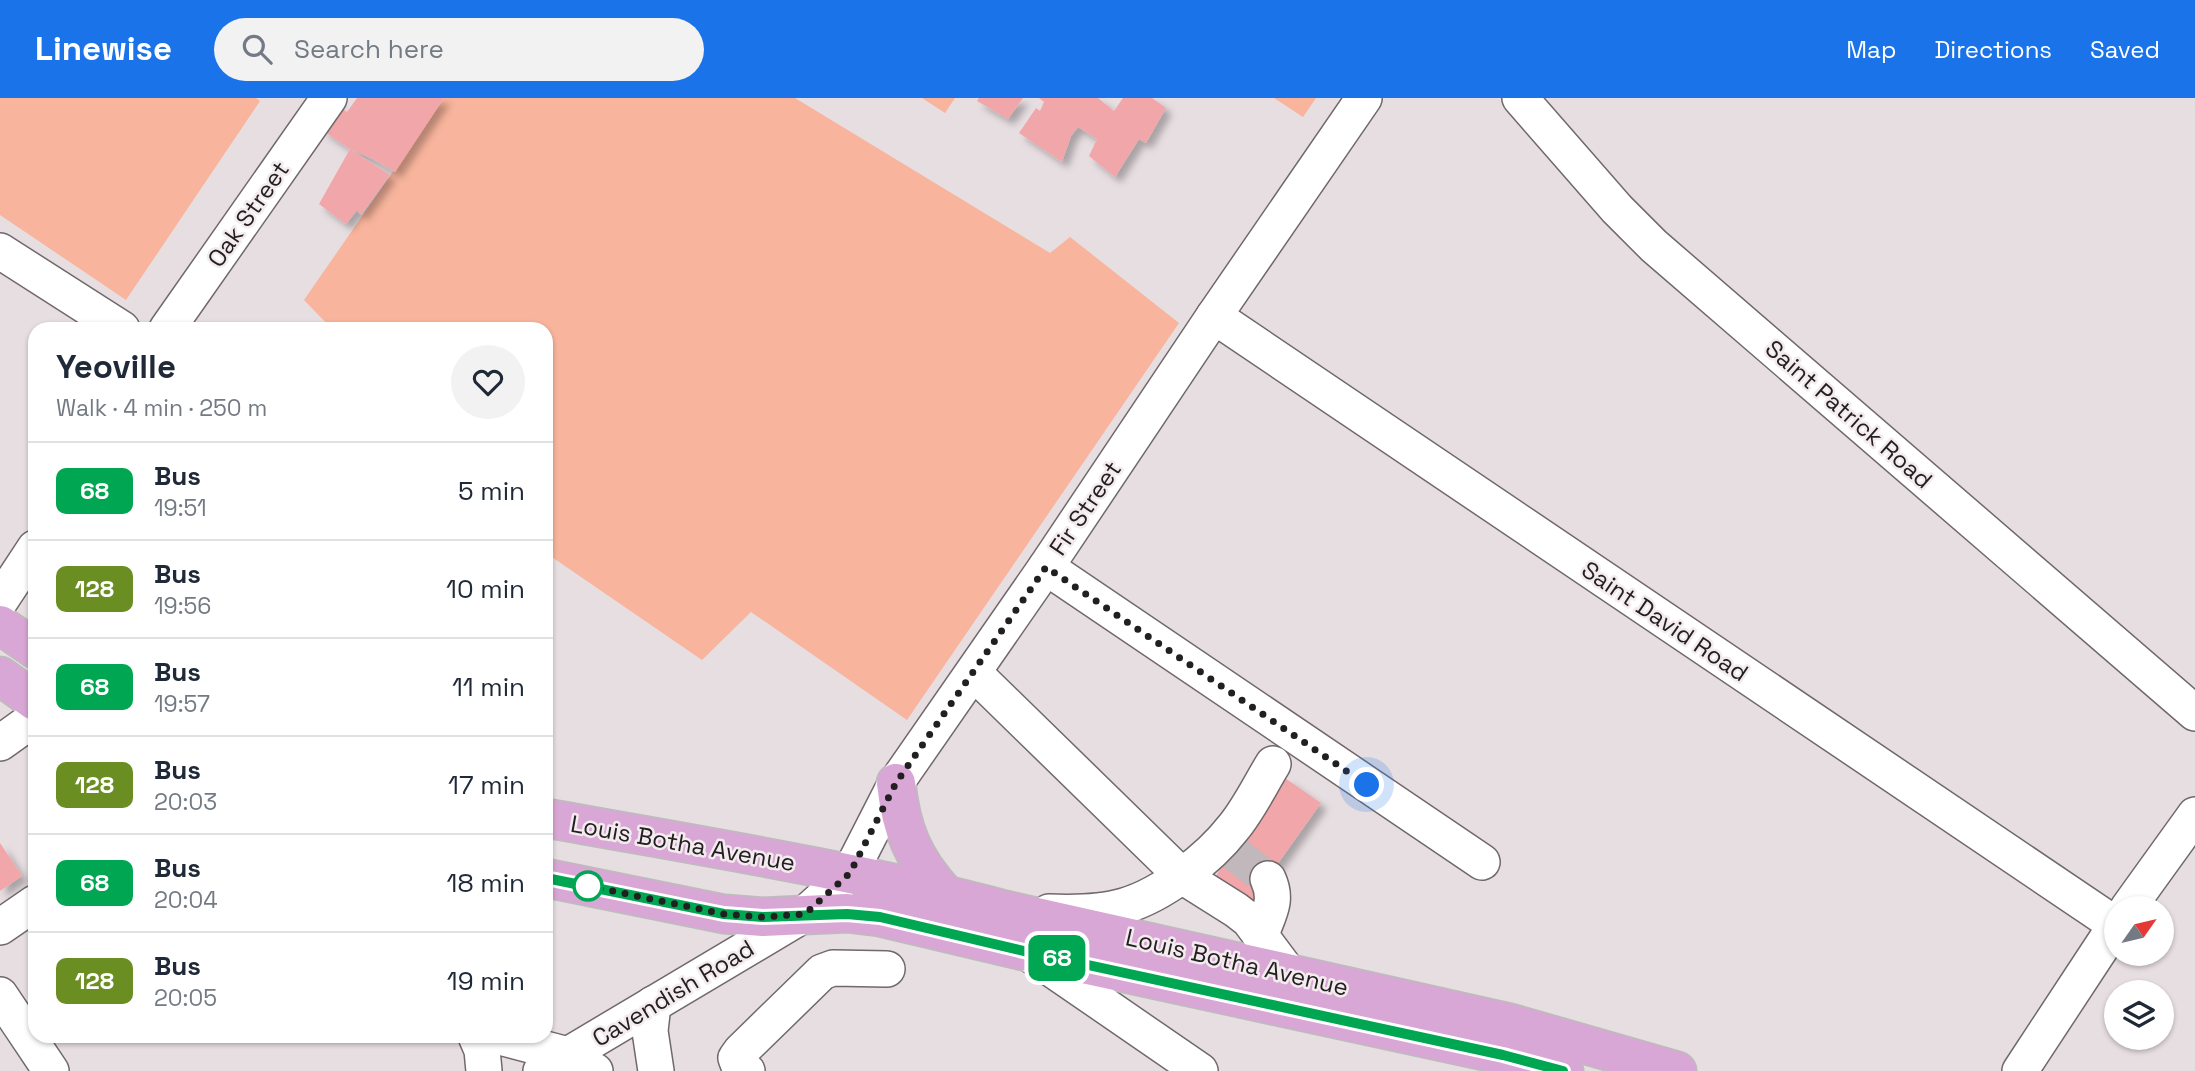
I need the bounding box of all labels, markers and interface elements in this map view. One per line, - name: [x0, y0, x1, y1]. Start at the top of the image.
- search box: [214, 18, 704, 81]
- text: Linewise: [35, 28, 172, 70]
- icon: search: [238, 30, 276, 68]
- text: Search here: [294, 32, 444, 66]
- text: Map: [1846, 34, 1896, 65]
- text: Directions: [1934, 34, 2052, 65]
- text: Saved: [2090, 34, 2160, 65]
- street label: Oak Street: [200, 155, 296, 273]
- street label: Saint Patrick Road: [1759, 333, 1939, 495]
- button: heart: [451, 345, 525, 419]
- text: Yeoville: [56, 346, 176, 388]
- text: Walk · 4 min · 250 m: [56, 393, 267, 423]
- street label: Fir Street: [1042, 455, 1128, 561]
- text: Bus: [154, 459, 201, 493]
- text: 5 min: [458, 474, 525, 508]
- text: 68: [80, 475, 109, 506]
- text: 19:51: [154, 493, 207, 523]
- street label: Saint David Road: [1576, 554, 1754, 688]
- text: Bus: [154, 557, 201, 591]
- text: 10 min: [446, 572, 525, 606]
- text: 128: [75, 573, 114, 604]
- text: 19:56: [154, 591, 211, 621]
- text: Bus: [154, 655, 201, 689]
- text: 11 min: [452, 670, 525, 704]
- text: 68: [80, 671, 109, 702]
- text: 19:57: [154, 689, 210, 719]
- text: Bus: [154, 753, 201, 787]
- your location: [1349, 767, 1384, 802]
- text: 17 min: [448, 768, 525, 802]
- text: 128: [75, 769, 114, 800]
- text: 20:03: [154, 787, 217, 817]
- street label: Louis Botha Avenue: [568, 808, 798, 878]
- text: Bus: [154, 851, 201, 885]
- text: 18 min: [447, 866, 525, 900]
- text: 68: [80, 867, 109, 898]
- unlabelled marker: [573, 871, 603, 901]
- text: 20:04: [154, 885, 218, 915]
- north arrow: [2104, 896, 2174, 966]
- map controls: [2104, 896, 2174, 1050]
- street label: Louis Botha Avenue: [1123, 921, 1351, 1003]
- street label: Cavendish Road: [586, 932, 760, 1054]
- line badge: 68: [1026, 935, 1088, 981]
- text: 68: [1042, 942, 1072, 973]
- text: Bus: [154, 949, 201, 983]
- text: 19 min: [447, 964, 525, 998]
- text: 128: [75, 965, 114, 996]
- button: layers: [2104, 980, 2174, 1050]
- text: 20:05: [154, 983, 217, 1013]

